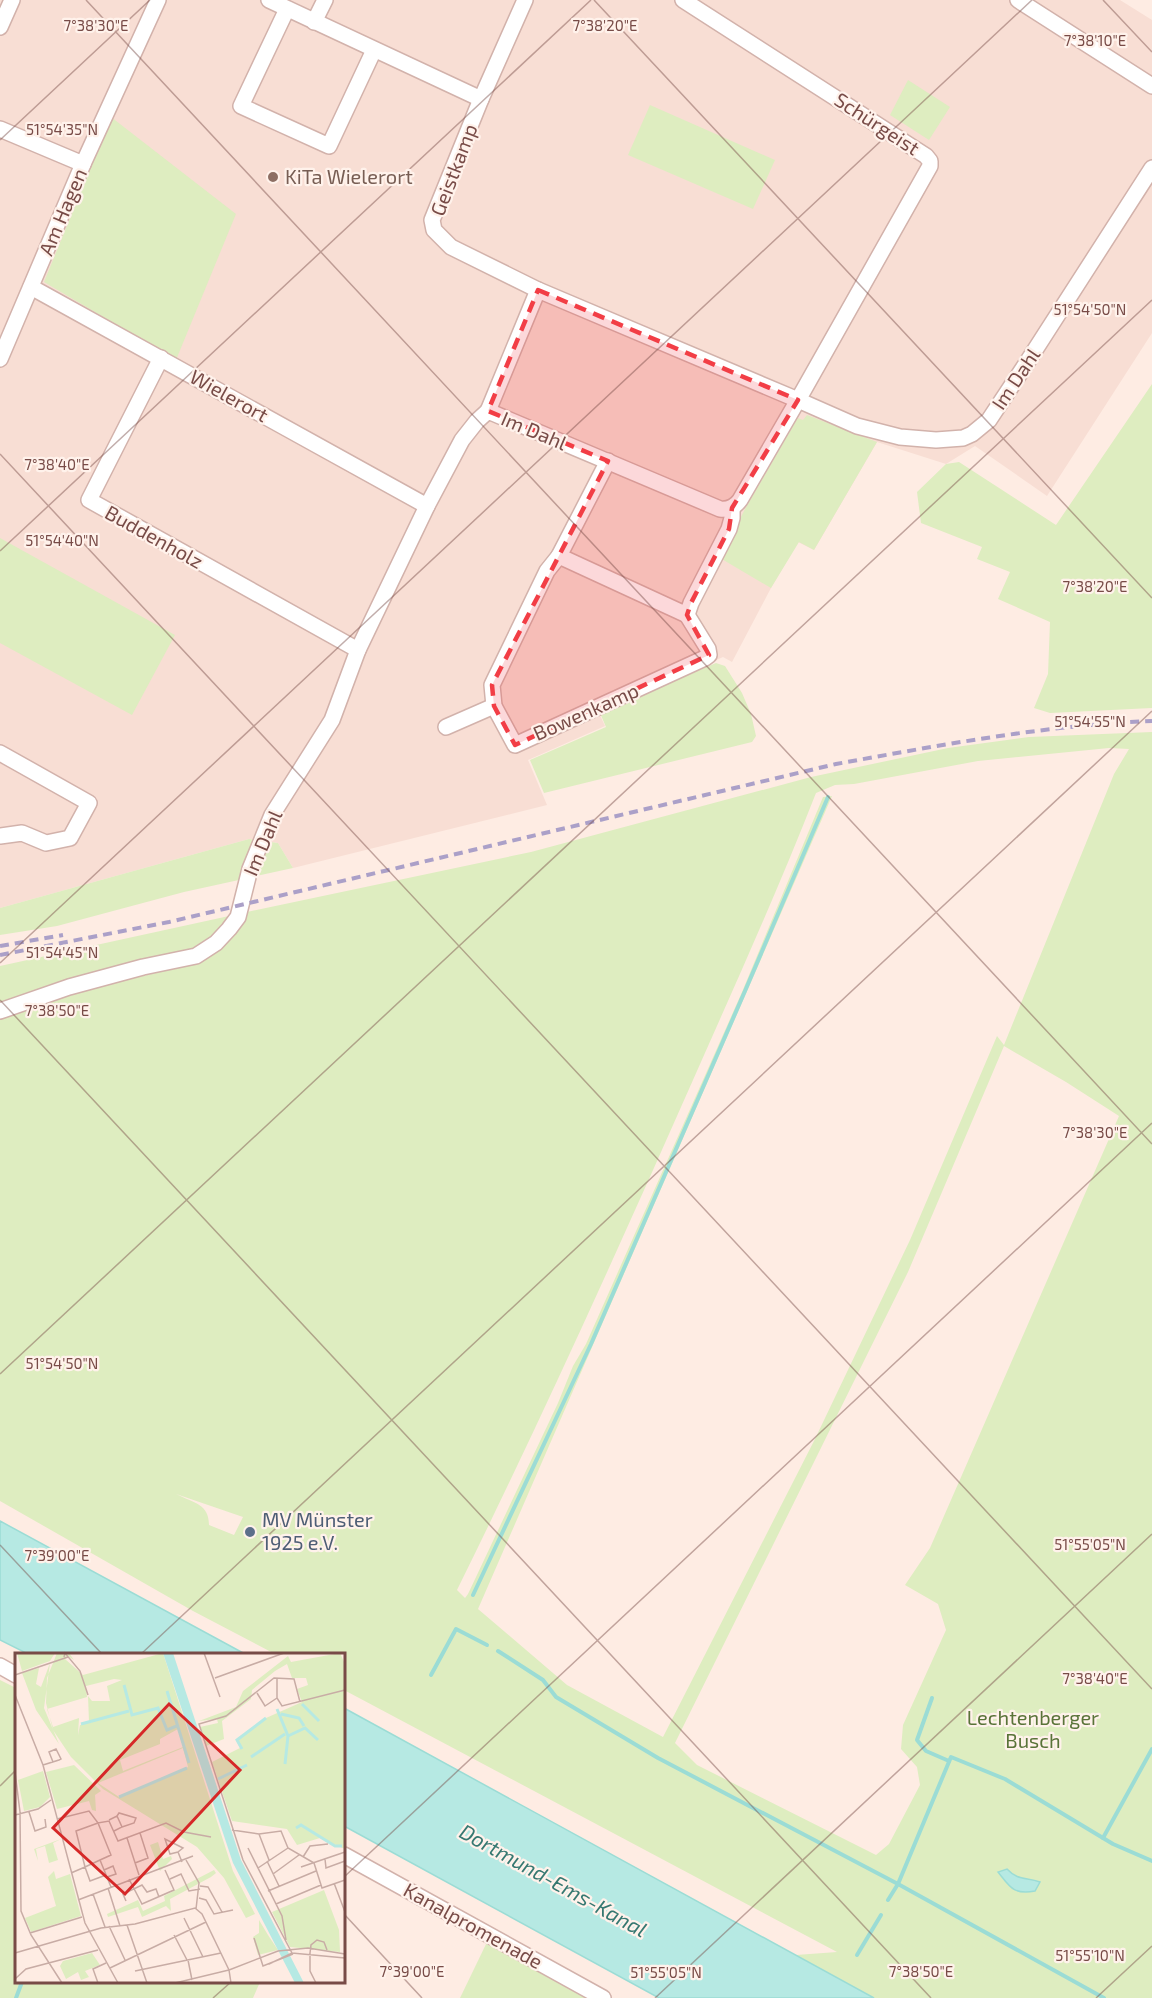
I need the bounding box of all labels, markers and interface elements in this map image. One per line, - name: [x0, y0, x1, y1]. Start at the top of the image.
- text: 7°38'30"E: [64, 16, 128, 34]
- text: 7°38'20"E: [573, 16, 637, 34]
- text: 7°38'10"E: [1064, 31, 1126, 49]
- street label: Schürgeist: [831, 87, 925, 160]
- text: 51°54'35"N: [26, 120, 98, 138]
- street label: Geistkamp: [425, 120, 482, 219]
- street label: Am Hagen: [33, 164, 91, 259]
- place label: KiTa Wielerort: [285, 164, 413, 188]
- marker: KiTa Wielerort: [266, 170, 280, 184]
- text: 51°54'50"N: [1054, 300, 1126, 318]
- street label: Im Dahl: [986, 343, 1044, 414]
- street label: Wielerort: [186, 364, 273, 427]
- street label: Im Dahl: [498, 406, 571, 455]
- text: 7°38'40"E: [24, 455, 90, 473]
- street label: Buddenholz: [101, 499, 208, 573]
- text: 51°54'40"N: [25, 531, 99, 549]
- text: 7°38'20"E: [1063, 577, 1127, 595]
- street label: Bowenkamp: [529, 677, 642, 745]
- text: 51°54'55"N: [1054, 712, 1126, 730]
- street label: Im Dahl: [238, 806, 287, 879]
- text: 51°54'45"N: [26, 943, 98, 961]
- text: 7°38'50"E: [25, 1001, 89, 1019]
- text: 7°38'30"E: [1063, 1123, 1127, 1141]
- text: 51°54'50"N: [26, 1354, 98, 1372]
- place label: MV Münster 1925 e.V.: [262, 1507, 373, 1554]
- marker: MV Münster 1925 e.V.: [243, 1525, 257, 1539]
- text: 51°55'05"N: [1054, 1535, 1126, 1553]
- text: 7°39'00"E: [25, 1546, 89, 1564]
- inset map: [15, 1653, 345, 1983]
- text: 7°38'40"E: [1062, 1669, 1128, 1687]
- park label: Lechtenberger Busch: [967, 1705, 1099, 1752]
- water label: Dortmund-Ems-Kanal: [456, 1818, 652, 1942]
- street label: Kanalpromenade: [400, 1877, 547, 1973]
- text: 51°55'10"N: [1055, 1946, 1125, 1964]
- text: 7°39'00"E: [380, 1962, 444, 1980]
- text: 7°38'50"E: [889, 1962, 953, 1980]
- text: 51°55'05"N: [630, 1963, 702, 1981]

